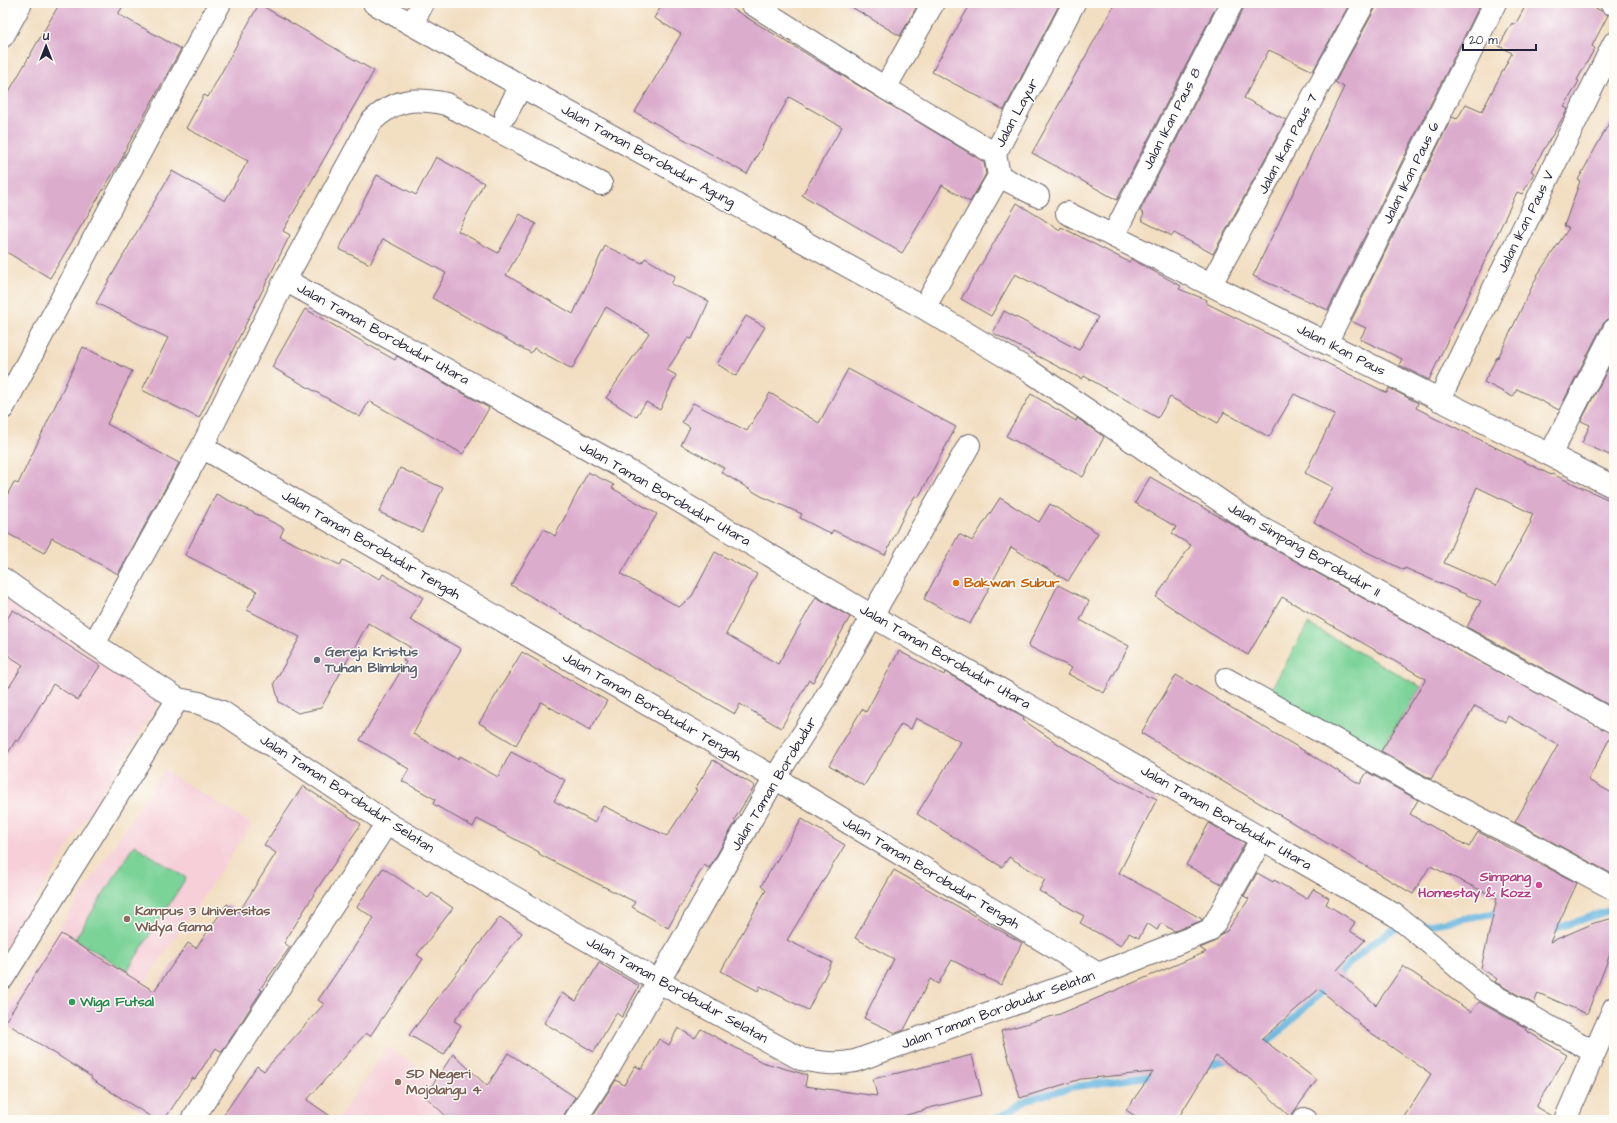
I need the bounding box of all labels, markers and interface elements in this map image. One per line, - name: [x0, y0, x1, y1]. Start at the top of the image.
- north arrow: [26, 26, 66, 66]
- scale bar: [1463, 26, 1536, 52]
- text: U: [42, 29, 49, 44]
- text: 20 m: [1469, 32, 1498, 49]
- street label: Jalan Ikan Paus 8: [1138, 65, 1206, 173]
- street label: Jalan Layur: [990, 75, 1044, 151]
- street label: Jalan Ikan Paus 7: [1253, 90, 1323, 198]
- street label: Jalan Taman Borobudur Agung: [557, 100, 739, 212]
- street label: Jalan Ikan Paus 6: [1378, 118, 1445, 227]
- street label: Jalan Ikan Paus V: [1493, 167, 1560, 276]
- street label: Jalan Taman Borobudur Utara: [293, 278, 473, 390]
- street label: Jalan Ikan Paus: [1293, 319, 1389, 381]
- street label: Jalan Taman Borobudur Utara: [576, 437, 754, 551]
- street label: Jalan Taman Borobudur Tengah: [278, 485, 464, 605]
- street label: Jalan Simpang Borobudur II: [1224, 498, 1384, 602]
- place label: Bakwan Subur: [964, 573, 1060, 593]
- marker: Bakwan Subur: [951, 578, 961, 588]
- street label: Jalan Taman Borobudur Utara: [856, 600, 1034, 714]
- place label: Gereja Kristus Tuhan Blimbing: [324, 642, 418, 679]
- street label: Jalan Taman Borobudur Tengah: [559, 647, 745, 767]
- marker: Gereja Kristus Tuhan Blimbing: [312, 655, 322, 665]
- street label: Jalan Taman Borobudur: [726, 713, 822, 855]
- street label: Jalan Taman Borobudur Selatan: [256, 730, 438, 858]
- street label: Jalan Taman Borobudur Utara: [1137, 761, 1315, 875]
- street label: Jalan Taman Borobudur Tengah: [839, 812, 1023, 934]
- place label: Simpang Homestay & Kozz: [1418, 867, 1532, 903]
- marker: Simpang Homestay & Kozz: [1534, 880, 1544, 890]
- place label: Kampus 3 Universitas Widya Gama: [134, 901, 270, 937]
- marker: Kampus 3 Universitas Widya Gama: [122, 914, 132, 924]
- street label: Jalan Taman Borobudur Selatan: [583, 932, 771, 1048]
- street label: Jalan Taman Borobudur Selatan: [898, 966, 1098, 1054]
- place label: Wiga Futsal: [79, 992, 155, 1013]
- marker: Wiga Futsal: [67, 997, 77, 1007]
- place label: SD Negeri Mojolangu 4: [405, 1064, 482, 1101]
- marker: SD Negeri Mojolangu 4: [393, 1077, 403, 1087]

